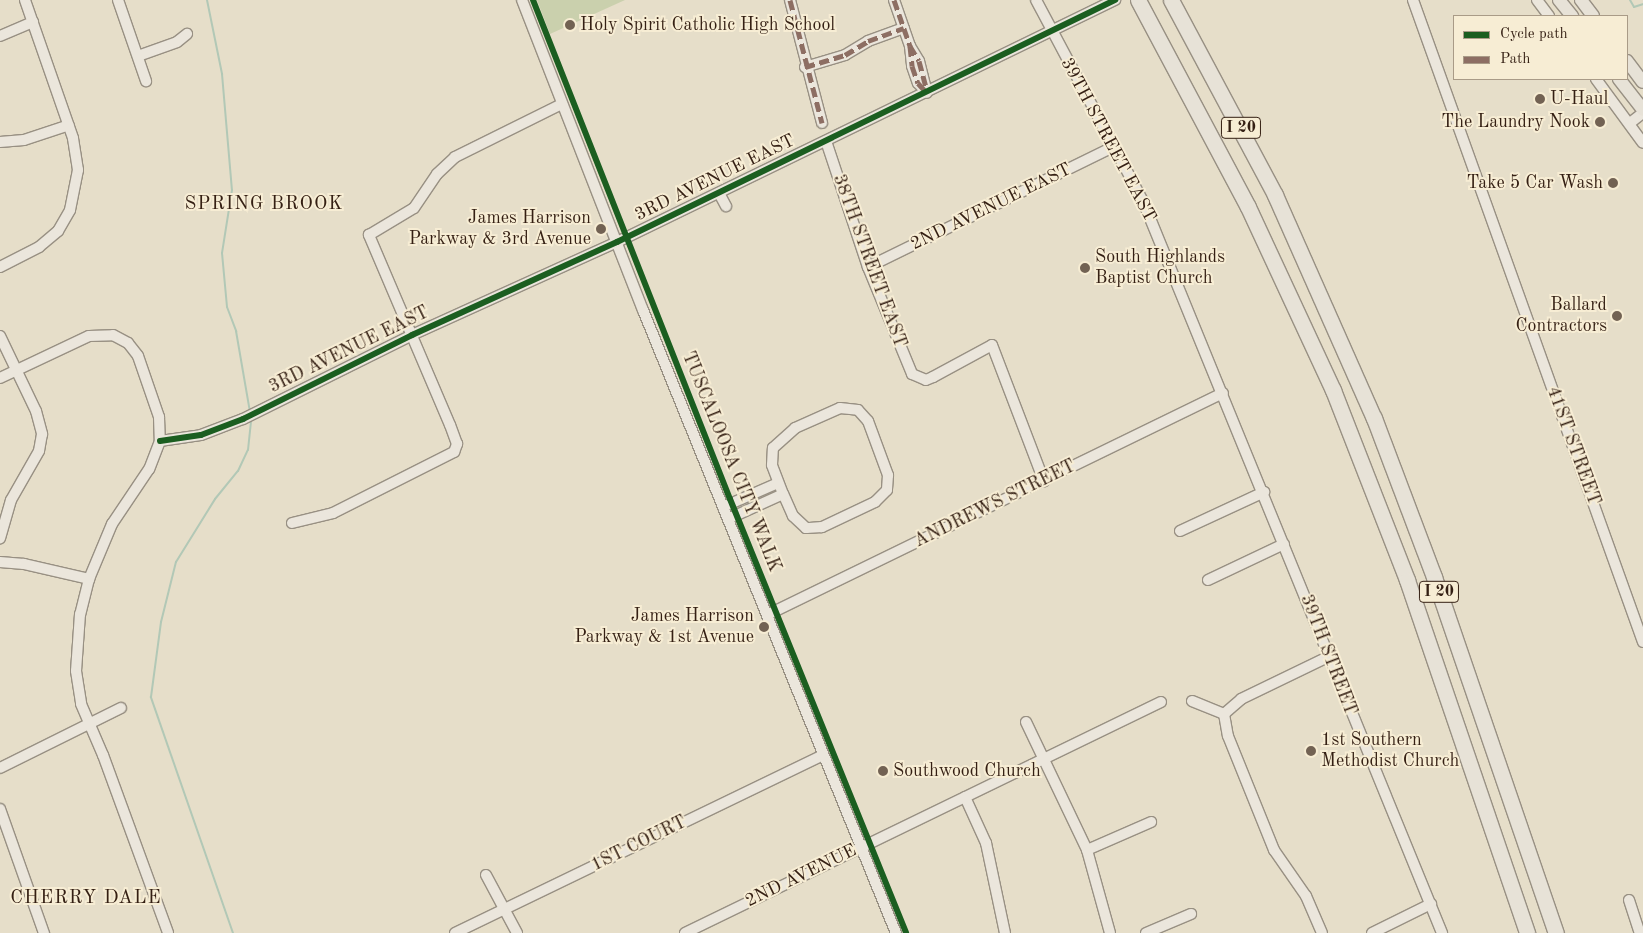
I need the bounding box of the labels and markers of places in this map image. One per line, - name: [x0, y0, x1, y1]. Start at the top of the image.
- place label: Holy Spirit Catholic High School: [580, 14, 835, 36]
- marker: Holy Spirit Catholic High School: [564, 19, 576, 31]
- place label: U-Haul: [1550, 88, 1608, 110]
- marker: U-Haul: [1534, 93, 1546, 105]
- place label: The Laundry Nook: [1441, 111, 1590, 133]
- marker: The Laundry Nook: [1594, 116, 1606, 128]
- place label: Take 5 Car Wash: [1466, 172, 1603, 194]
- marker: Take 5 Car Wash: [1607, 177, 1619, 189]
- place label: James Harrison Parkway & 3rd Avenue: [409, 208, 591, 250]
- marker: James Harrison Parkway & 3rd Avenue: [595, 223, 607, 235]
- place label: South Highlands Baptist Church: [1095, 247, 1225, 290]
- marker: South Highlands Baptist Church: [1079, 262, 1091, 274]
- place label: Ballard Contractors: [1515, 295, 1607, 338]
- marker: Ballard Contractors: [1611, 310, 1623, 322]
- place label: James Harrison Parkway & 1st Avenue: [574, 606, 754, 649]
- marker: James Harrison Parkway & 1st Avenue: [758, 621, 770, 633]
- place label: 1st Southern Methodist Church: [1321, 730, 1459, 772]
- marker: 1st Southern Methodist Church: [1305, 745, 1317, 757]
- place label: Southwood Church: [893, 760, 1041, 782]
- marker: Southwood Church: [877, 765, 889, 777]

